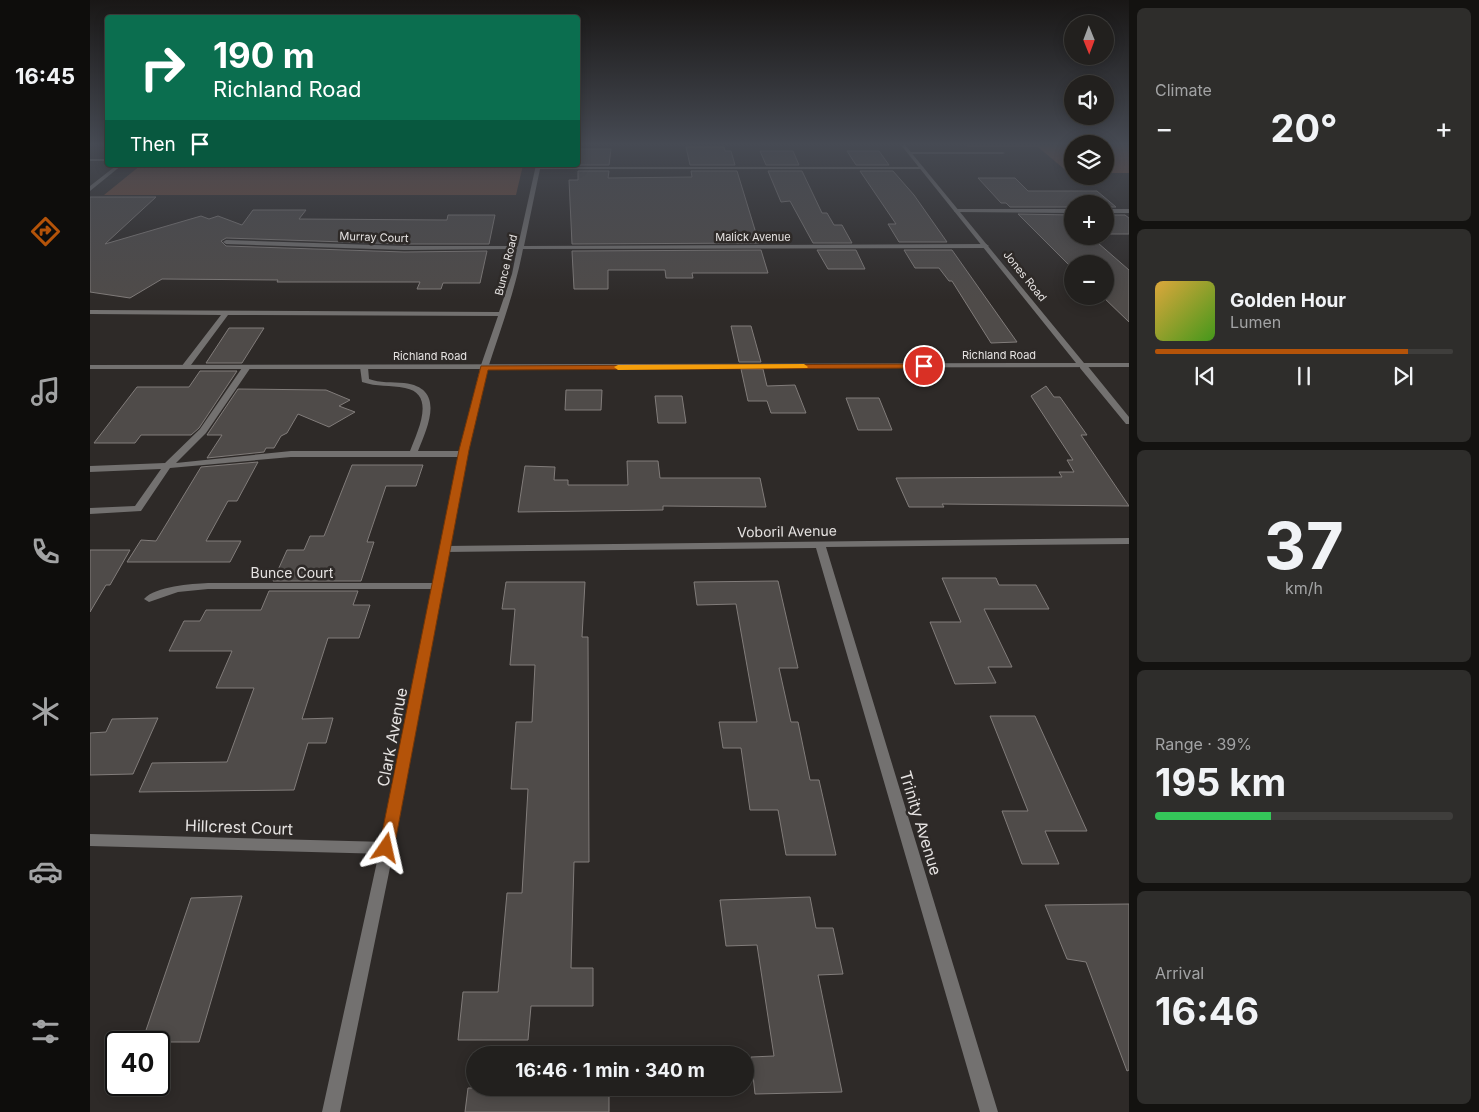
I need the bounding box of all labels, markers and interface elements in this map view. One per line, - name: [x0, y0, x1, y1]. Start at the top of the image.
- north arrow: [1064, 15, 1114, 65]
- map controls: [1064, 15, 1114, 305]
- text: 190 m: [213, 34, 315, 76]
- icon: right: [130, 35, 195, 100]
- text: 16:45: [15, 63, 75, 89]
- button: sound: [1064, 75, 1114, 125]
- text: Richland Road: [213, 76, 361, 102]
- text: Climate: [1155, 80, 1212, 100]
- text: 20°: [1270, 105, 1338, 151]
- text: −: [1155, 111, 1174, 145]
- text: +: [1434, 111, 1453, 145]
- icon: arrive: [186, 130, 214, 158]
- text: Then: [130, 133, 176, 156]
- button: layers: [1064, 135, 1114, 185]
- button: +: [1064, 195, 1114, 245]
- icon: directions: [28, 214, 63, 249]
- street label: Murray Court: [339, 229, 409, 245]
- street label: Malick Avenue: [715, 230, 791, 244]
- street label: Bunce Road: [492, 233, 520, 297]
- street label: Jones Road: [1000, 248, 1050, 304]
- button: −: [1064, 255, 1114, 305]
- text: Golden Hour: [1230, 289, 1346, 312]
- text: Lumen: [1230, 312, 1281, 332]
- pin: [903, 345, 945, 387]
- street label: Richland Road: [962, 348, 1036, 362]
- street label: Richland Road: [393, 349, 467, 363]
- icon: arrive: [910, 352, 938, 380]
- icon: previous: [1191, 362, 1219, 390]
- icon: pause: [1290, 362, 1318, 390]
- icon: next: [1389, 362, 1417, 390]
- icon: music: [28, 374, 63, 409]
- text: 37: [1264, 506, 1344, 585]
- street label: Voboril Avenue: [737, 522, 837, 540]
- icon: phone: [28, 534, 63, 569]
- street label: Bunce Court: [251, 564, 334, 581]
- text: km/h: [1285, 578, 1323, 598]
- street label: Clark Avenue: [373, 686, 411, 788]
- icon: climate: [28, 694, 63, 729]
- text: Range · 39%: [1155, 734, 1252, 754]
- text: 195 km: [1155, 759, 1286, 805]
- street label: Trinity Avenue: [896, 768, 946, 878]
- street label: Hillcrest Court: [185, 815, 293, 839]
- position arrow: [359, 821, 411, 873]
- icon: car: [28, 854, 63, 889]
- text: Arrival: [1155, 963, 1204, 983]
- text: 16:46: [1155, 988, 1259, 1034]
- icon: filters: [28, 1014, 63, 1049]
- speed limit sign: 40: [105, 1031, 170, 1096]
- text: 16:46 · 1 min · 340 m: [515, 1059, 705, 1082]

